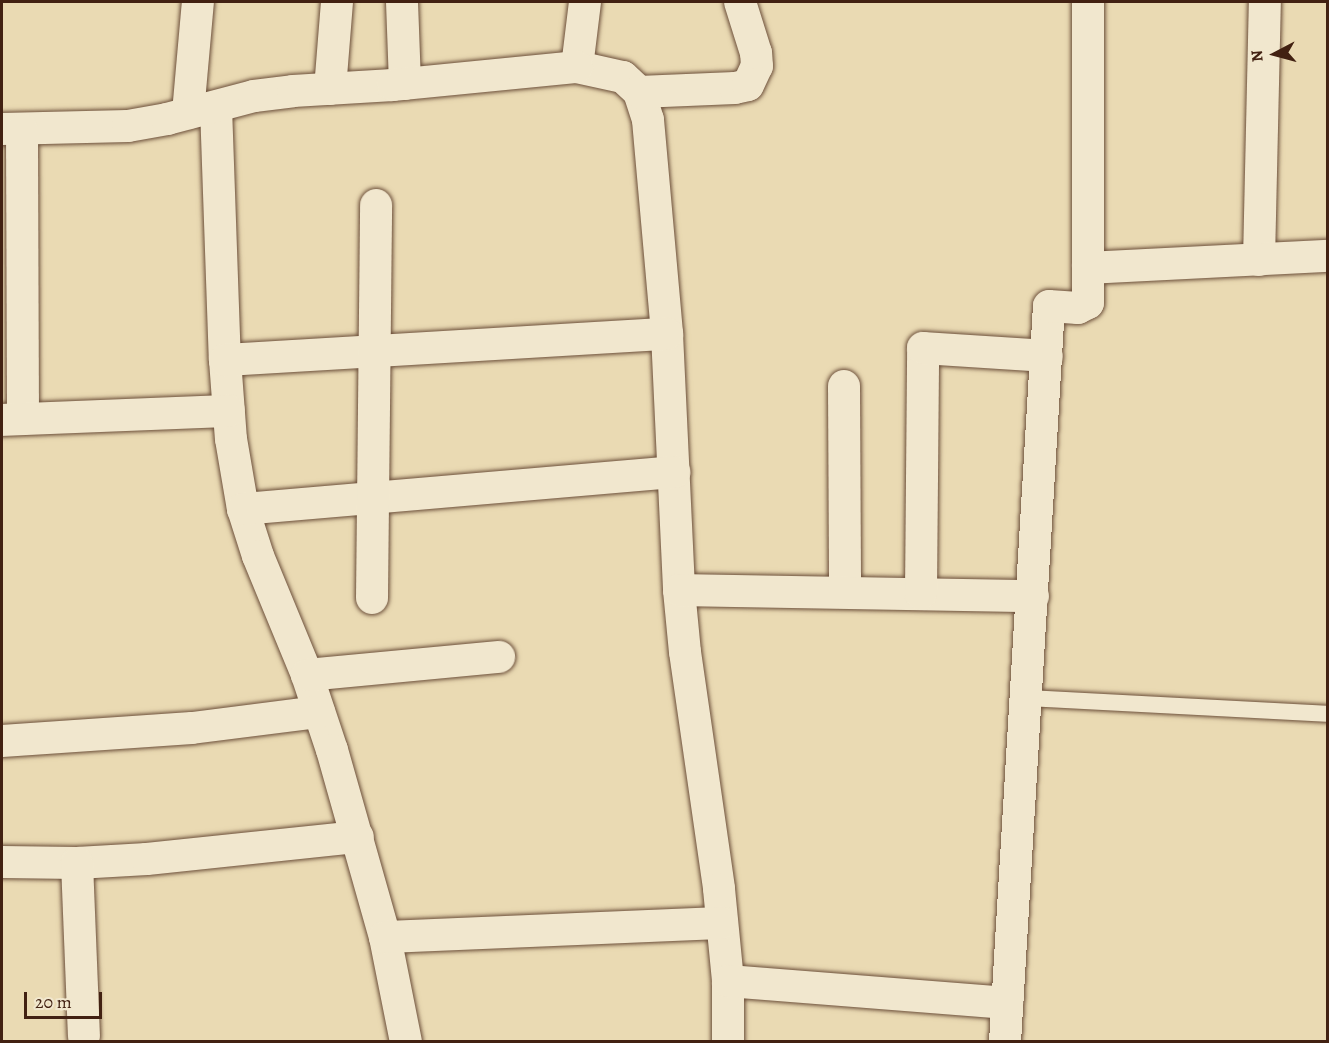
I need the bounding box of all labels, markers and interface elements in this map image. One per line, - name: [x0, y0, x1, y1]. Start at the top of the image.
- north arrow: [1245, 24, 1305, 84]
- text: N: [1246, 49, 1269, 63]
- scale bar: [27, 980, 105, 1018]
- text: 20 m: [35, 990, 72, 1014]

